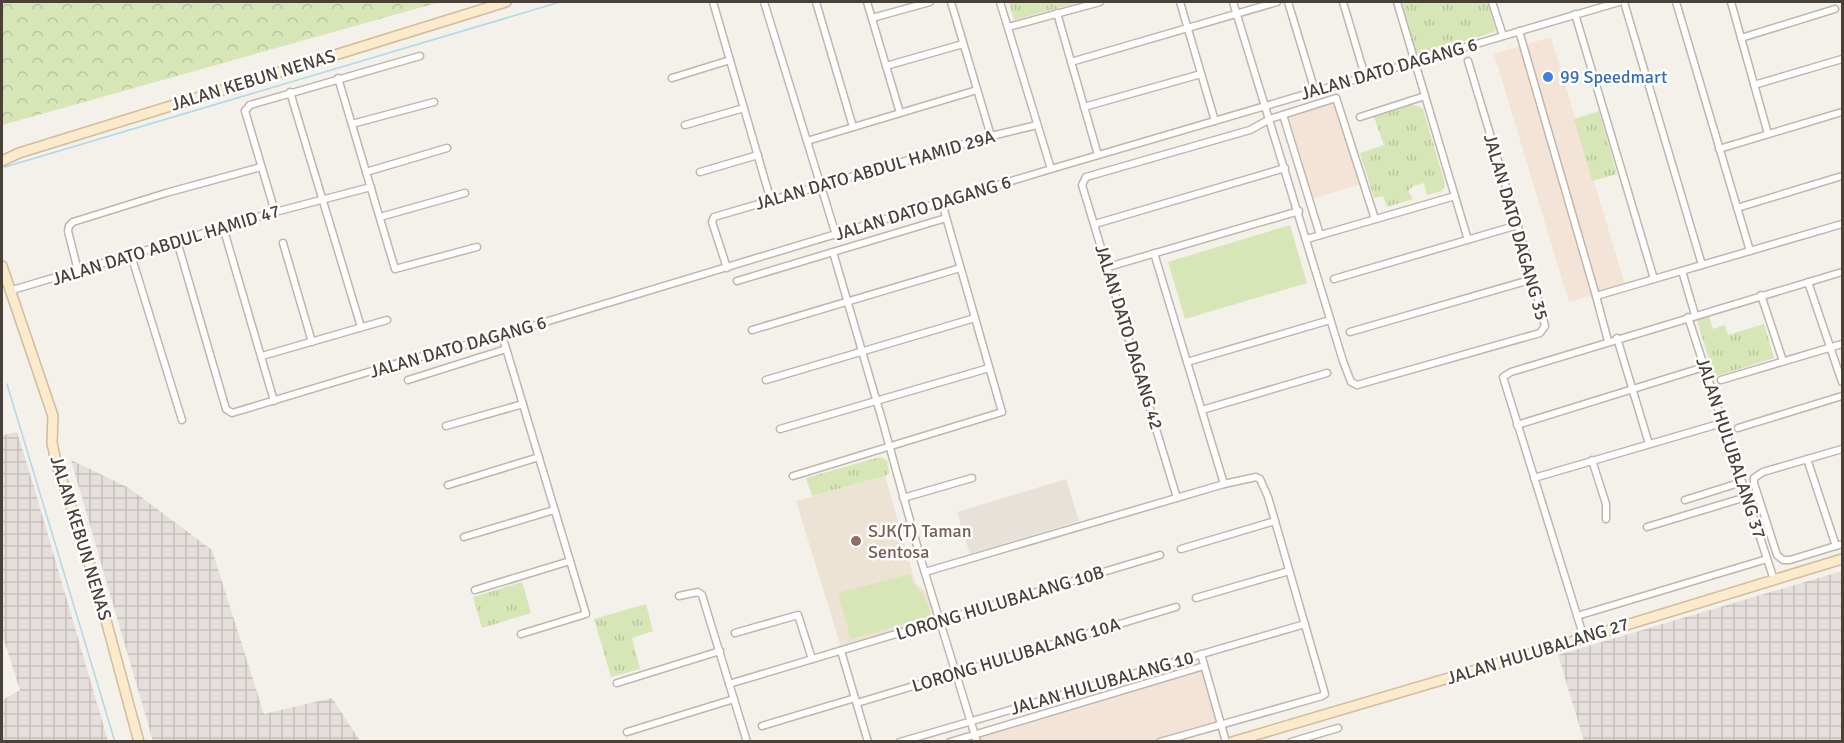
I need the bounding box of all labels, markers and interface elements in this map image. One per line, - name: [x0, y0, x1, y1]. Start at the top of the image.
- street label: JALAN DATO DAGANG 6: [1298, 33, 1480, 105]
- street label: JALAN KEBUN NENAS: [168, 45, 338, 115]
- place label: 99 Speedmart: [1560, 66, 1667, 88]
- marker: 99 Speedmart: [1541, 70, 1555, 84]
- street label: JALAN DATO ABDUL HAMID 29A: [753, 125, 997, 215]
- street label: JALAN DATO DAGANG 35: [1479, 131, 1553, 323]
- street label: JALAN DATO DAGANG 6: [832, 171, 1014, 245]
- street label: JALAN DATO ABDUL HAMID 47: [49, 200, 283, 290]
- street label: JALAN DATO DAGANG 42: [1090, 242, 1168, 432]
- street label: JALAN DATO DAGANG 6: [367, 311, 549, 383]
- street label: JALAN HULUBALANG 37: [1691, 354, 1771, 542]
- street label: JALAN KEBUN NENAS: [46, 453, 116, 623]
- place label: SJK(T) Taman Sentosa: [868, 520, 972, 563]
- marker: SJK(T) Taman Sentosa: [849, 534, 863, 548]
- street label: LORONG HULUBALANG 10B: [893, 561, 1107, 645]
- street label: LORONG HULUBALANG 10A: [909, 613, 1123, 697]
- street label: JALAN HULUBALANG 27: [1444, 613, 1632, 689]
- street label: JALAN HULUBALANG 10: [1008, 646, 1196, 720]

